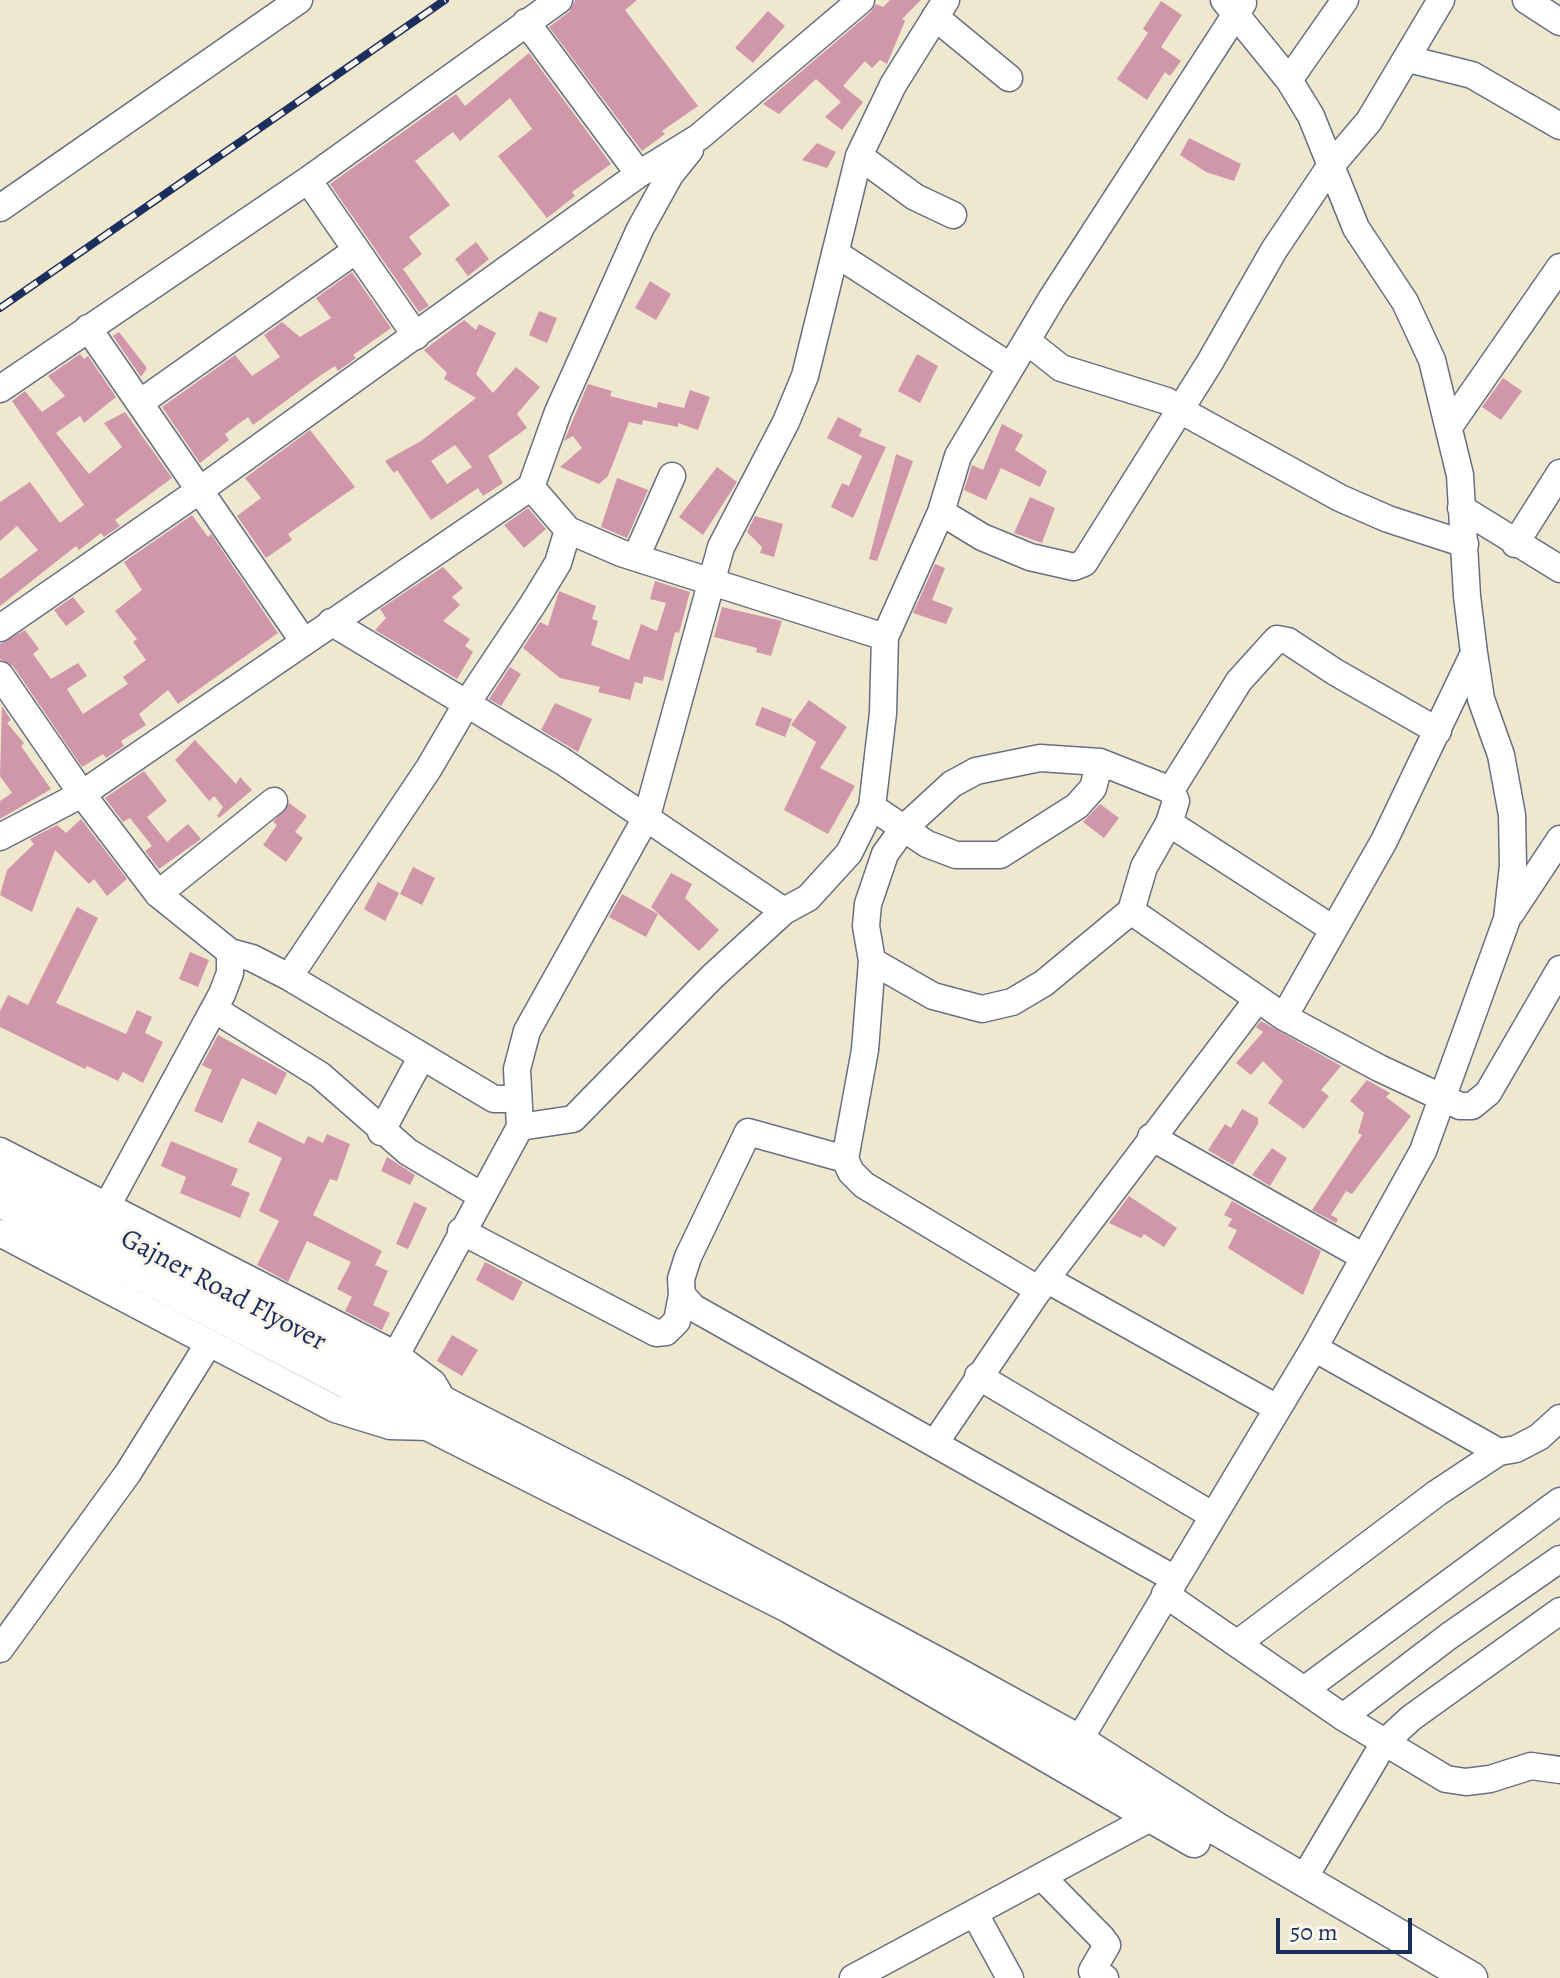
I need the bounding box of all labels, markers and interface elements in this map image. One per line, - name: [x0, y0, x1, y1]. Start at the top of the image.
- street label: Gajner Road Flyover: [114, 1223, 332, 1359]
- scale bar: [1280, 1902, 1416, 1952]
- text: 50 m: [1290, 1916, 1338, 1948]

